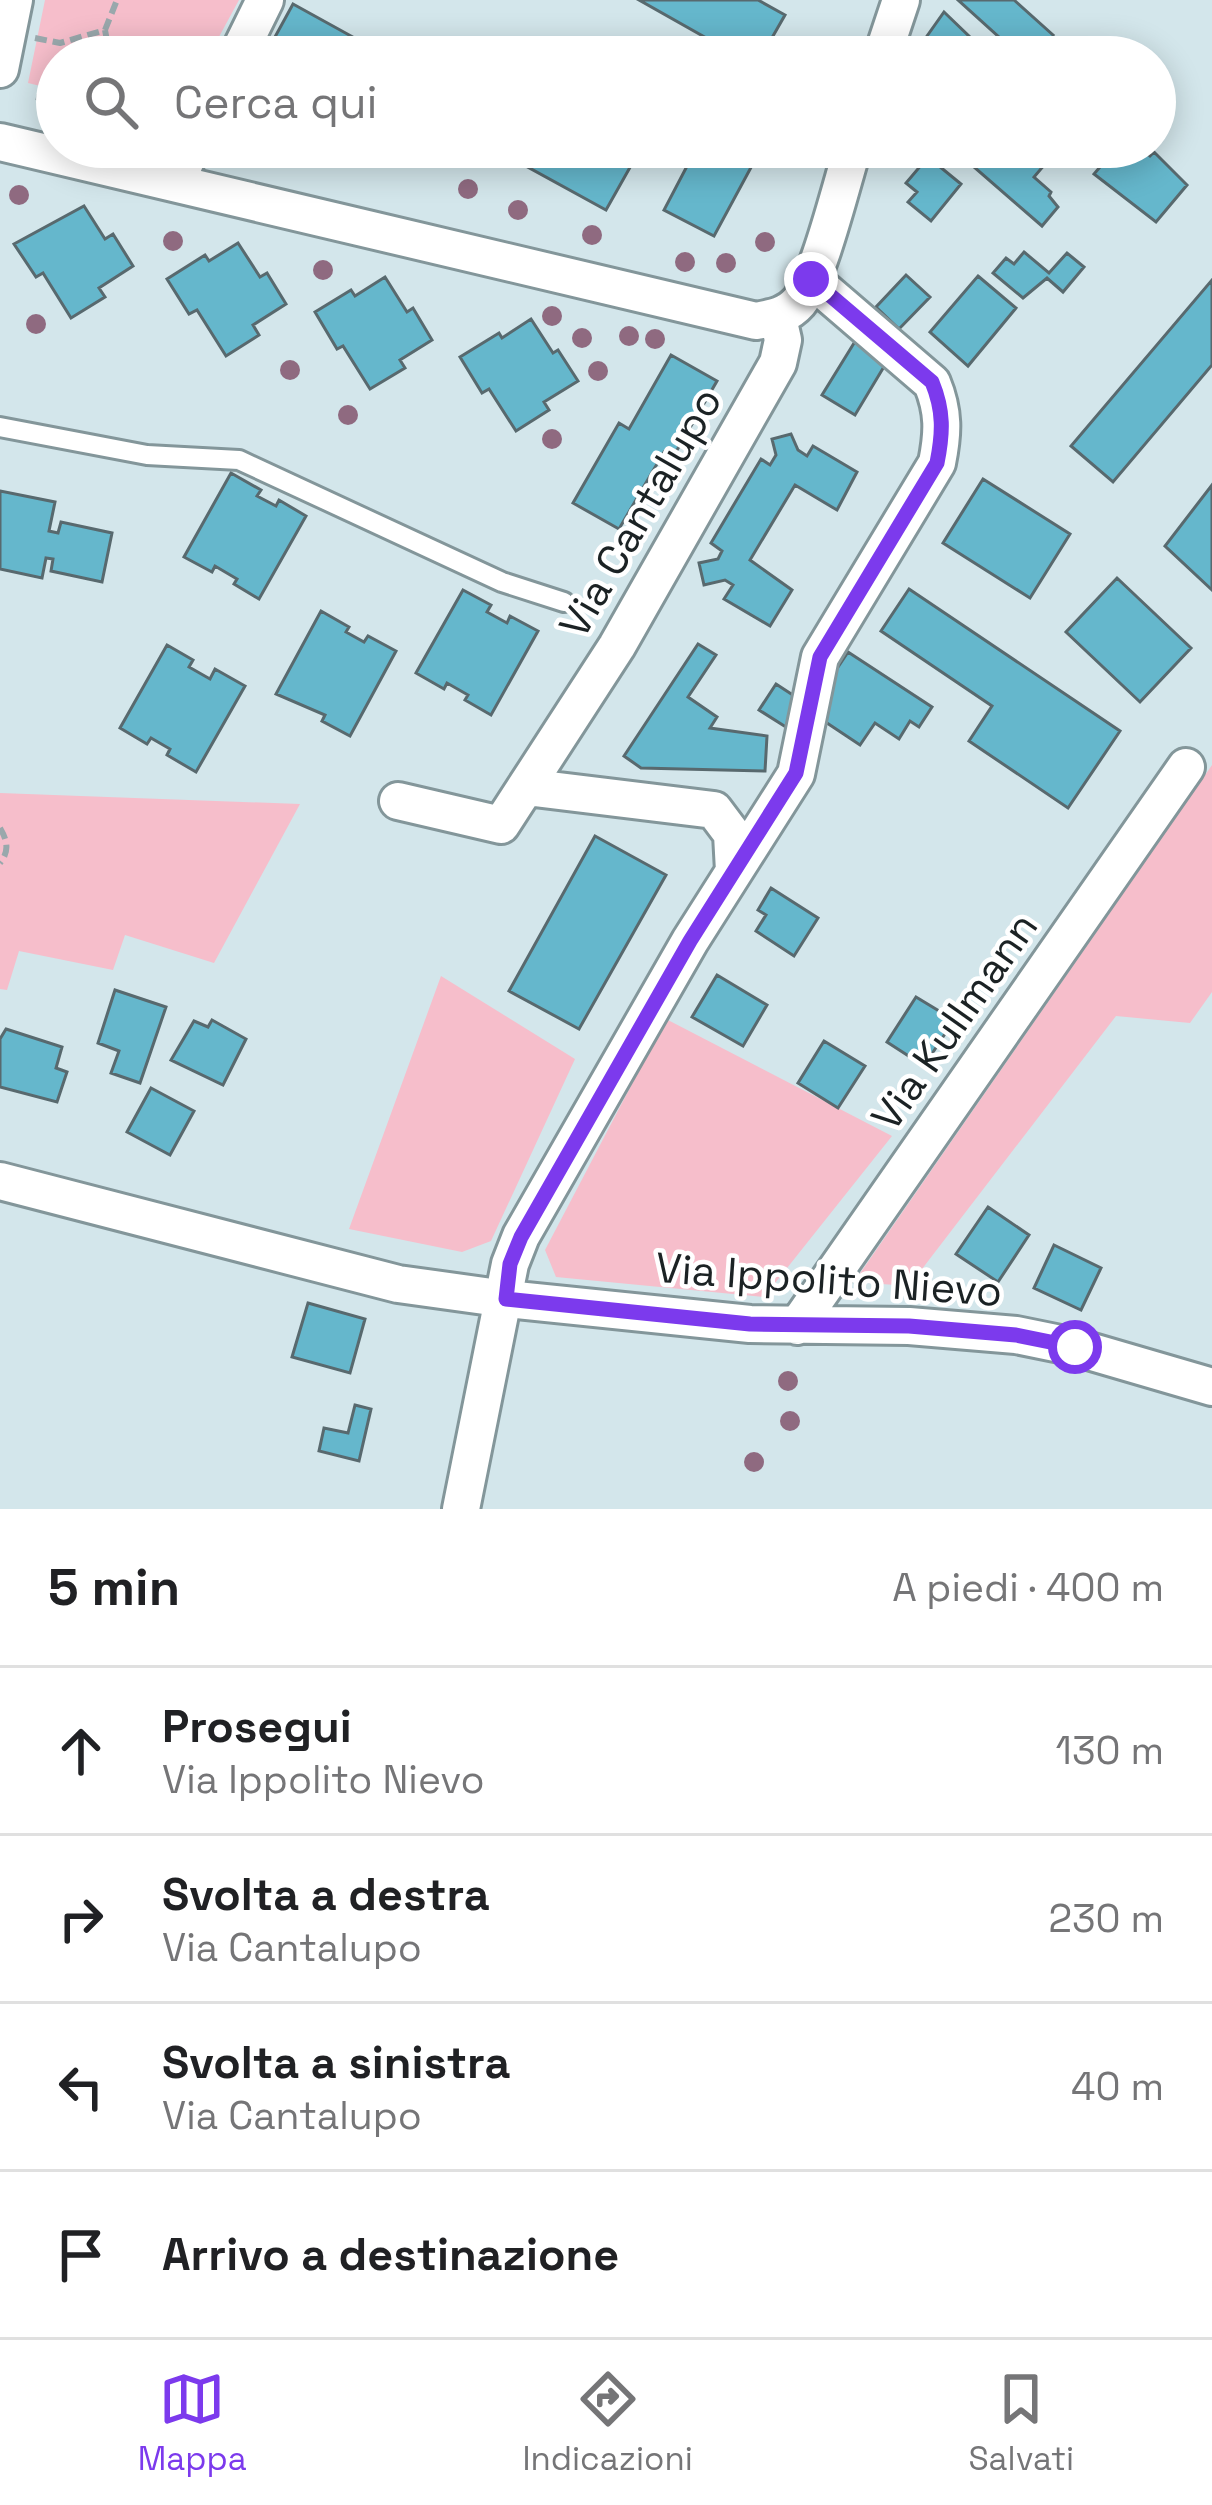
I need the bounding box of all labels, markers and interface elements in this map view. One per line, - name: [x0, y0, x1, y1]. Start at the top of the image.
- search box: [36, 36, 1176, 168]
- icon: search: [78, 69, 144, 135]
- text: Cerca qui: [174, 74, 378, 131]
- route end: [784, 252, 838, 306]
- street label: Via Cantalupo: [548, 378, 733, 647]
- street label: Via Kullmann: [860, 902, 1049, 1141]
- street label: Via Ippolito Nievo: [654, 1241, 1004, 1318]
- route start: [1048, 1320, 1102, 1374]
- text: 5 min: [48, 1555, 180, 1620]
- text: A piedi · 400 m: [892, 1563, 1164, 1612]
- text: Prosegui: [162, 1698, 352, 1755]
- icon: ahead: [48, 1718, 114, 1784]
- text: 130 m: [1056, 1726, 1164, 1775]
- text: Via Ippolito Nievo: [162, 1755, 485, 1804]
- text: Svolta a destra: [162, 1866, 490, 1923]
- icon: right: [48, 1886, 114, 1952]
- text: 230 m: [1049, 1894, 1164, 1943]
- text: Via Cantalupo: [162, 1923, 422, 1972]
- text: Svolta a sinistra: [162, 2034, 510, 2091]
- icon: left: [48, 2054, 114, 2120]
- text: 40 m: [1071, 2062, 1164, 2111]
- text: Via Cantalupo: [162, 2091, 422, 2140]
- icon: arrive: [48, 2222, 114, 2288]
- text: Arrivo a destinazione: [162, 2226, 619, 2283]
- tab: Mappa: [138, 2366, 247, 2480]
- tab: Indicazioni: [522, 2366, 693, 2480]
- tab: Salvati: [968, 2366, 1074, 2480]

